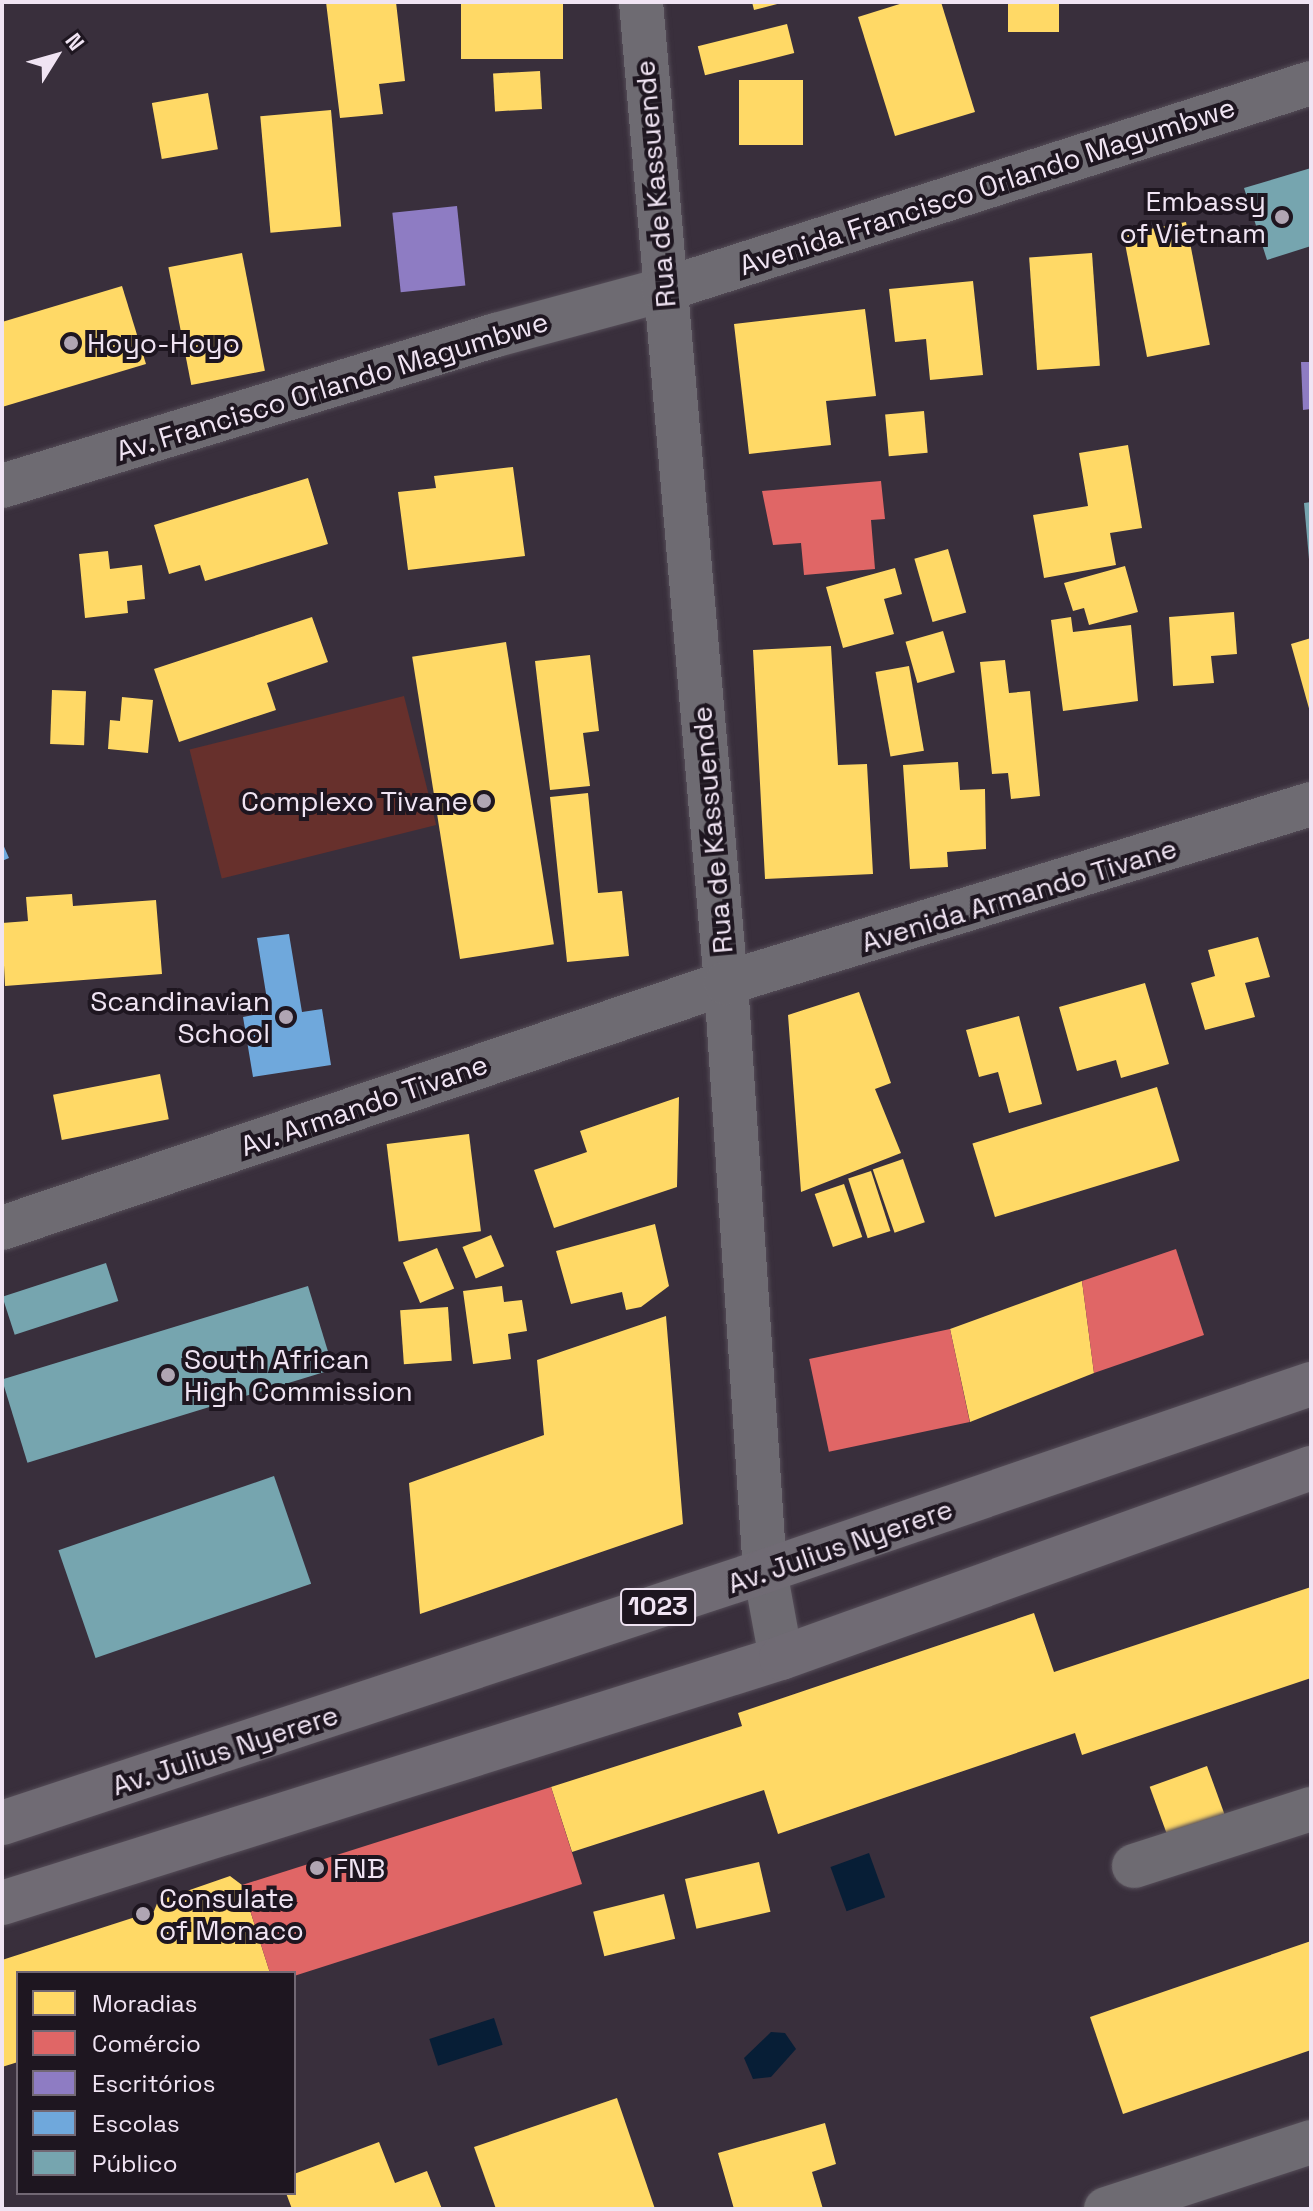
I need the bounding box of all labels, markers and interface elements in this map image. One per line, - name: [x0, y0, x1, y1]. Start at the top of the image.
- north arrow: [16, 16, 96, 96]
- text: N: [60, 27, 91, 56]
- street label: Rua de Kassuende: [627, 59, 683, 309]
- street label: Avenida Francisco Orlando Magumbwe: [735, 90, 1239, 282]
- place label: Embassy of Vietnam: [1119, 184, 1266, 250]
- marker: Embassy of Vietnam: [1273, 208, 1291, 226]
- street label: Av. Francisco Orlando Magumbwe: [111, 304, 553, 468]
- place label: Hoyo-Hoyo: [87, 326, 240, 360]
- marker: Hoyo-Hoyo: [62, 334, 80, 352]
- street label: Rua de Kassuende: [684, 705, 740, 955]
- place label: Complexo Tivane: [240, 784, 468, 818]
- marker: Complexo Tivane: [475, 792, 493, 810]
- street label: Avenida Armando Tivane: [857, 831, 1181, 959]
- place label: Scandinavian School: [90, 984, 270, 1050]
- marker: Scandinavian School: [277, 1008, 295, 1026]
- street label: Av. Armando Tivane: [235, 1047, 493, 1163]
- place label: South African High Commission: [184, 1342, 413, 1408]
- marker: South African High Commission: [159, 1366, 177, 1384]
- street label: Av. Julius Nyerere: [723, 1492, 957, 1600]
- road number: 1023: [620, 1585, 696, 1629]
- street label: Av. Julius Nyerere: [107, 1697, 343, 1803]
- place label: FNB: [333, 1851, 385, 1885]
- marker: FNB: [308, 1859, 326, 1877]
- place label: Consulate of Monaco: [159, 1881, 304, 1947]
- marker: Consulate of Monaco: [134, 1905, 152, 1923]
- legend: [16, 1971, 296, 2195]
- text: Moradias: [92, 1988, 197, 2019]
- text: Comércio: [92, 2028, 201, 2059]
- text: Escritórios: [92, 2068, 215, 2099]
- text: Escolas: [92, 2108, 180, 2139]
- text: Público: [92, 2148, 178, 2179]

